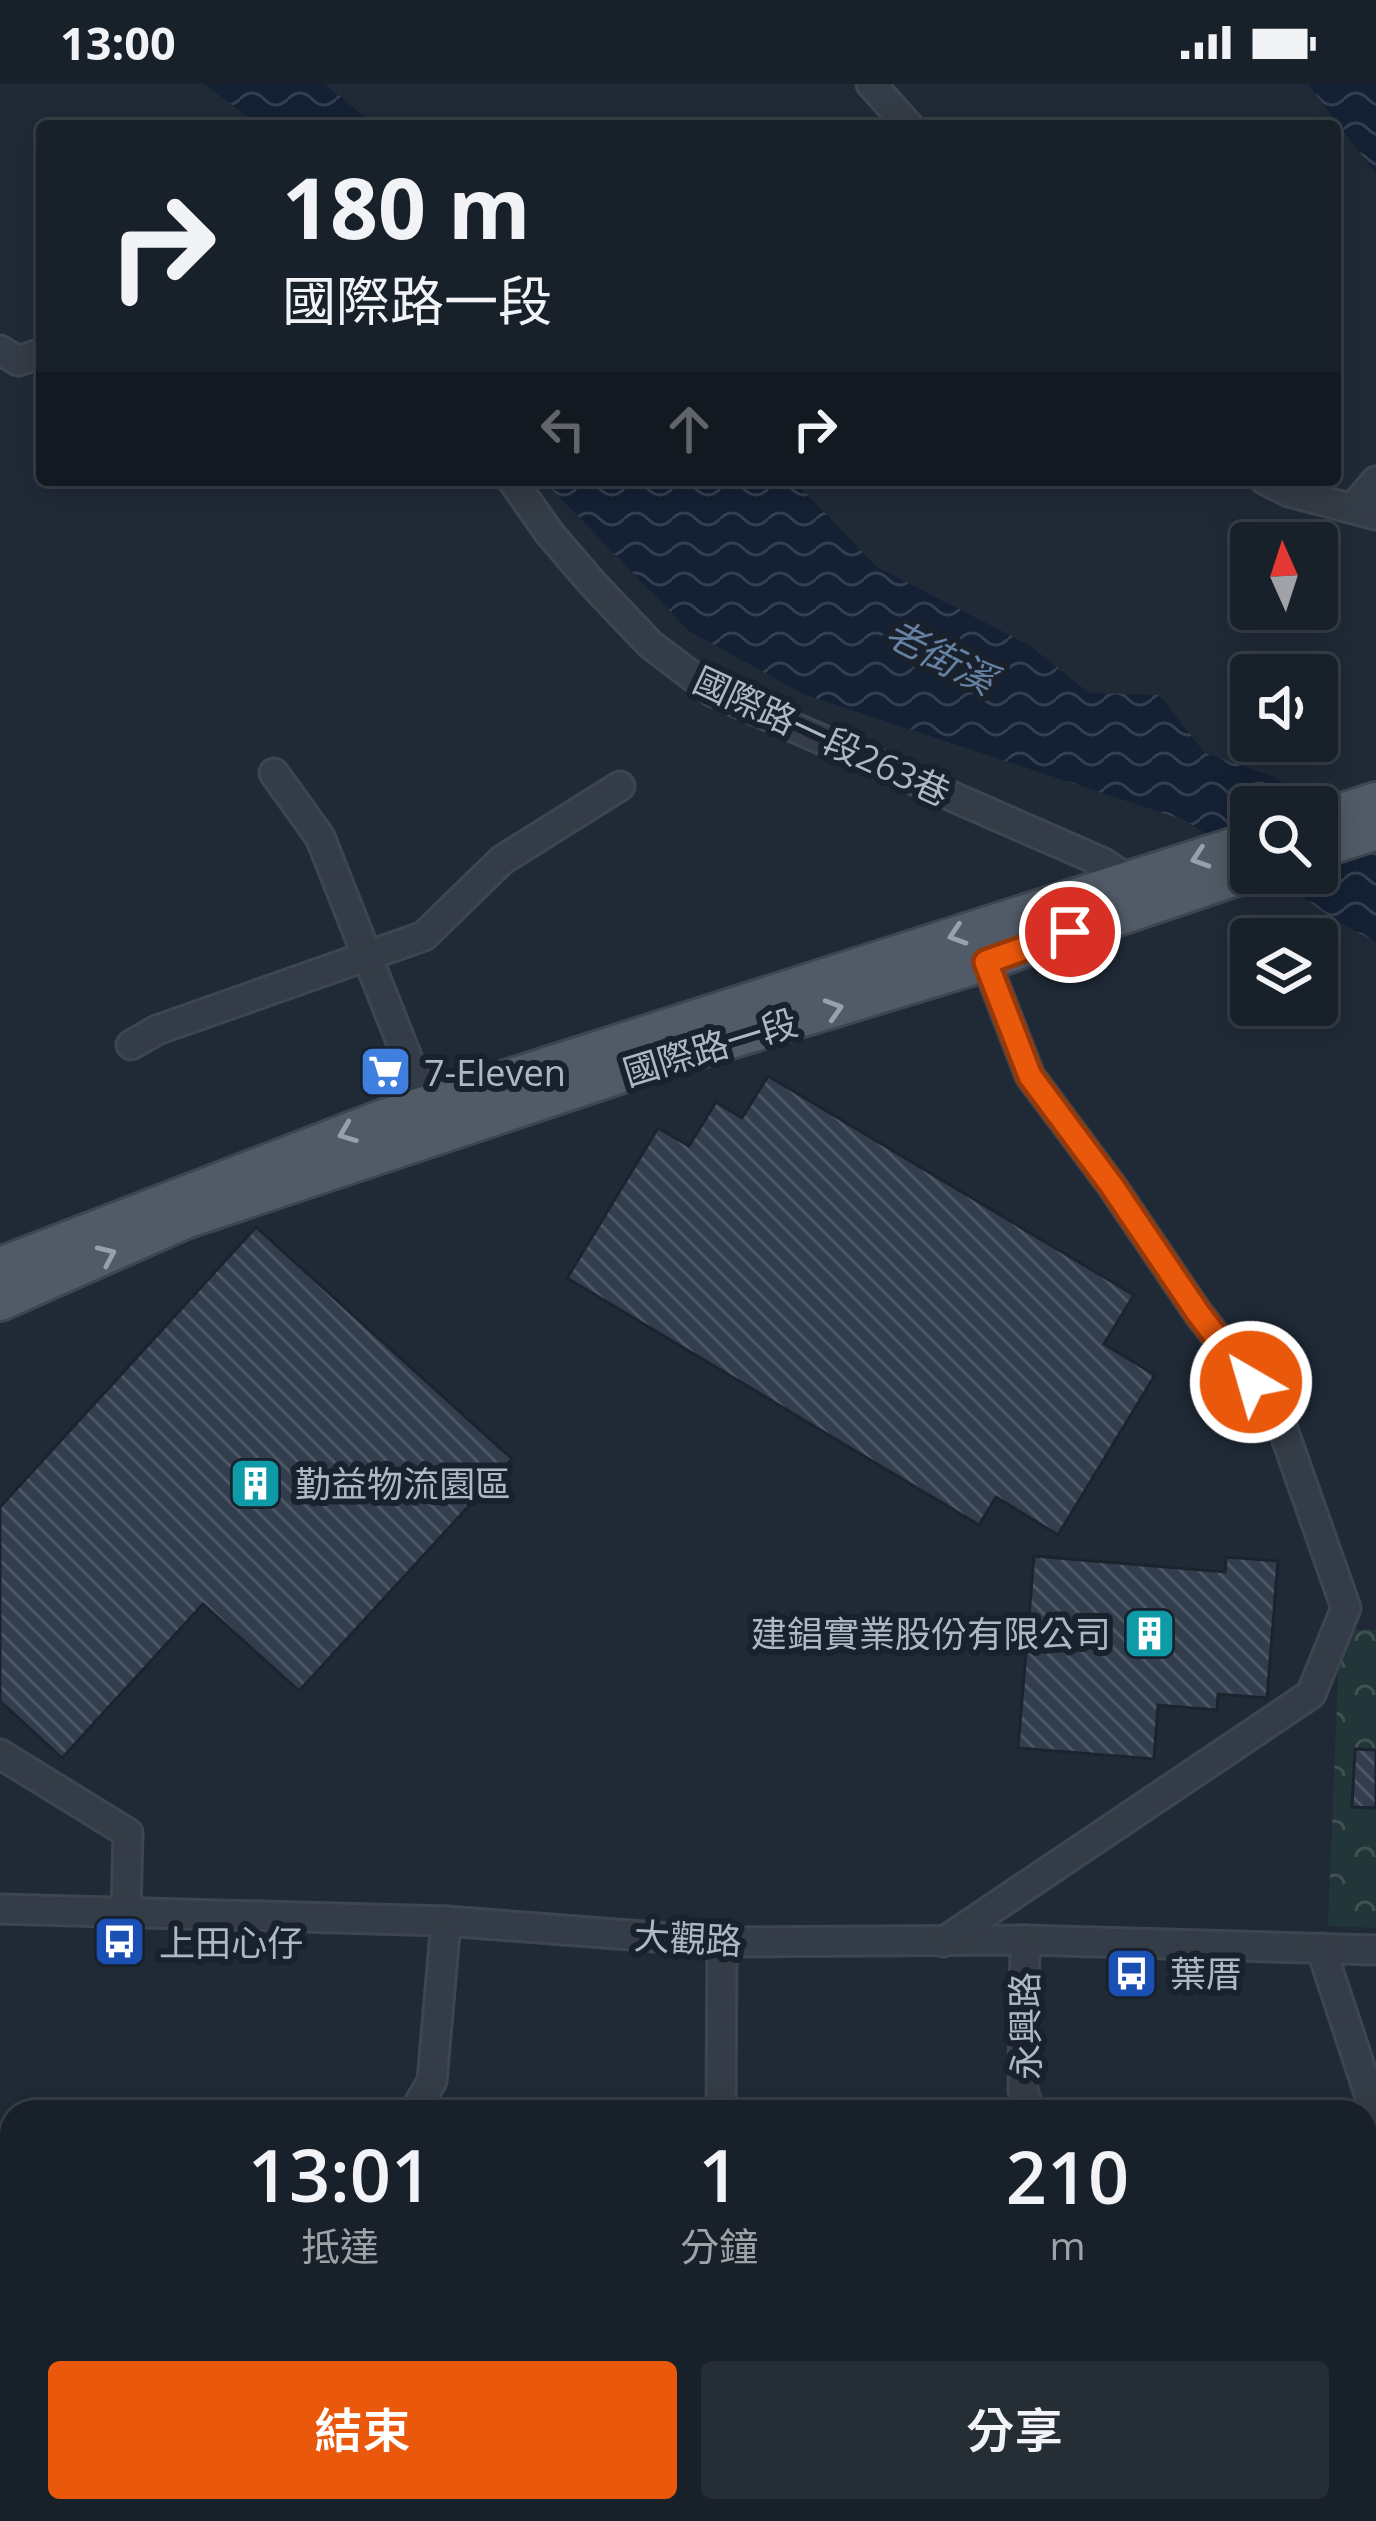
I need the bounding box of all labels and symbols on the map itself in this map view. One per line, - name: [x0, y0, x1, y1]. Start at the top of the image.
- north arrow: [1230, 522, 1338, 630]
- water label: 老街溪: [877, 605, 1010, 707]
- street label: 國際路一段263巷: [686, 655, 958, 817]
- one-way arrow: [1190, 843, 1211, 868]
- pin: [1019, 881, 1121, 983]
- one-way arrow: [947, 920, 968, 945]
- street label: 國際路一段: [617, 997, 803, 1097]
- one-way arrow: [823, 998, 844, 1023]
- supermarket icon: 7-Eleven: [357, 1044, 413, 1100]
- place label: 7-Eleven: [424, 1048, 566, 1097]
- one-way arrow: [337, 1118, 358, 1143]
- one-way arrow: [95, 1245, 116, 1269]
- position arrow: [1188, 1319, 1314, 1445]
- building icon: 勤益物流園區: [228, 1455, 284, 1511]
- place label: 勤益物流園區: [295, 1459, 511, 1508]
- building icon: 建錩實業股份有限公司: [1122, 1605, 1178, 1661]
- place label: 建錩實業股份有限公司: [751, 1609, 1111, 1658]
- street label: 大觀路: [633, 1911, 743, 1965]
- bus stop icon: 上田心仔: [92, 1914, 148, 1970]
- place label: 上田心仔: [159, 1918, 303, 1967]
- bus stop icon: 葉厝: [1103, 1945, 1159, 2001]
- place label: 葉厝: [1170, 1949, 1242, 1998]
- street label: 永興路: [1000, 1972, 1050, 2080]

